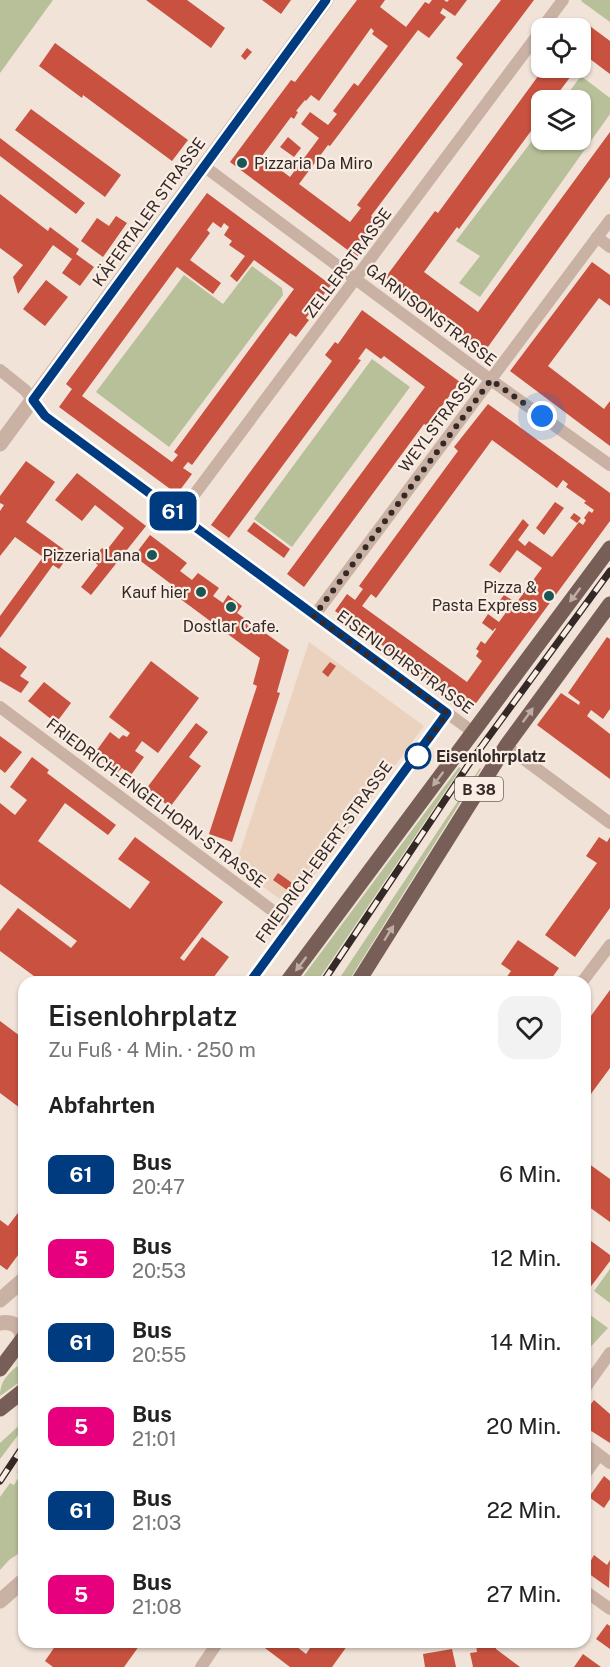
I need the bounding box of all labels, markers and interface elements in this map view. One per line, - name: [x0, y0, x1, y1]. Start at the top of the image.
- map controls: [531, 18, 591, 150]
- button: locate: [531, 18, 591, 78]
- button: layers: [531, 90, 591, 150]
- street label: KÄFERTALER STRASSE: [88, 133, 209, 290]
- place label: Pizzaria Da Miro: [254, 154, 373, 173]
- marker: Pizzaria Da Miro: [235, 156, 249, 170]
- street label: ZELLERSTRASSE: [301, 204, 395, 322]
- street label: GARNISONSTRASSE: [362, 260, 500, 370]
- street label: WEYLSTRASSE: [395, 370, 481, 476]
- your location: [527, 401, 557, 431]
- line badge: 61: [146, 492, 200, 530]
- text: 61: [162, 499, 184, 524]
- place label: Pizzeria Lana: [42, 546, 140, 565]
- marker: Pizzeria Lana: [145, 548, 159, 562]
- place label: Pizza & Pasta Express: [432, 578, 537, 615]
- place label: Kauf hier: [121, 583, 189, 602]
- marker: Kauf hier: [194, 585, 208, 599]
- one-way arrow: [569, 587, 581, 603]
- marker: Pizza & Pasta Express: [542, 589, 556, 603]
- marker: Dostlar Cafe.: [224, 600, 238, 614]
- street label: EISENLOHRSTRASSE: [333, 606, 477, 718]
- place label: Dostlar Cafe.: [183, 617, 279, 636]
- one-way arrow: [522, 708, 534, 724]
- street label: FRIEDRICH-ENGELHORN-STRASSE: [43, 714, 269, 892]
- marker: Eisenlohrplatz: [405, 743, 431, 769]
- place label: Eisenlohrplatz: [436, 747, 546, 766]
- street label: FRIEDRICH-EBERT-STRASSE: [252, 758, 396, 946]
- one-way arrow: [433, 772, 445, 787]
- road number: B 38: [455, 777, 503, 801]
- one-way arrow: [384, 925, 395, 941]
- one-way arrow: [296, 956, 308, 971]
- button: heart: [498, 996, 561, 1059]
- text: Eisenlohrplatz: [48, 999, 237, 1032]
- text: Zu Fuß · 4 Min. · 250 m: [48, 1038, 256, 1062]
- text: Abfahrten: [48, 1092, 155, 1118]
- text: Bus: [132, 1149, 172, 1175]
- text: 6 Min.: [499, 1161, 561, 1187]
- text: 61: [70, 1162, 92, 1187]
- text: 20:47: [132, 1175, 185, 1199]
- text: Bus: [132, 1233, 172, 1259]
- text: 12 Min.: [491, 1245, 561, 1271]
- text: 5: [74, 1246, 88, 1271]
- text: 20:53: [132, 1259, 186, 1283]
- text: Bus: [132, 1317, 172, 1343]
- text: 14 Min.: [490, 1329, 561, 1355]
- text: 61: [70, 1330, 92, 1355]
- text: 20:55: [132, 1343, 186, 1367]
- text: Bus: [132, 1401, 172, 1427]
- text: 20 Min.: [486, 1413, 561, 1439]
- text: 5: [74, 1414, 88, 1439]
- text: 21:01: [132, 1427, 177, 1451]
- text: Bus: [132, 1485, 172, 1511]
- text: 22 Min.: [487, 1497, 561, 1523]
- text: 61: [70, 1498, 92, 1523]
- text: 21:03: [132, 1511, 181, 1535]
- text: Bus: [132, 1569, 172, 1595]
- text: 27 Min.: [487, 1581, 561, 1607]
- text: 5: [74, 1582, 88, 1607]
- text: 21:08: [132, 1595, 182, 1619]

